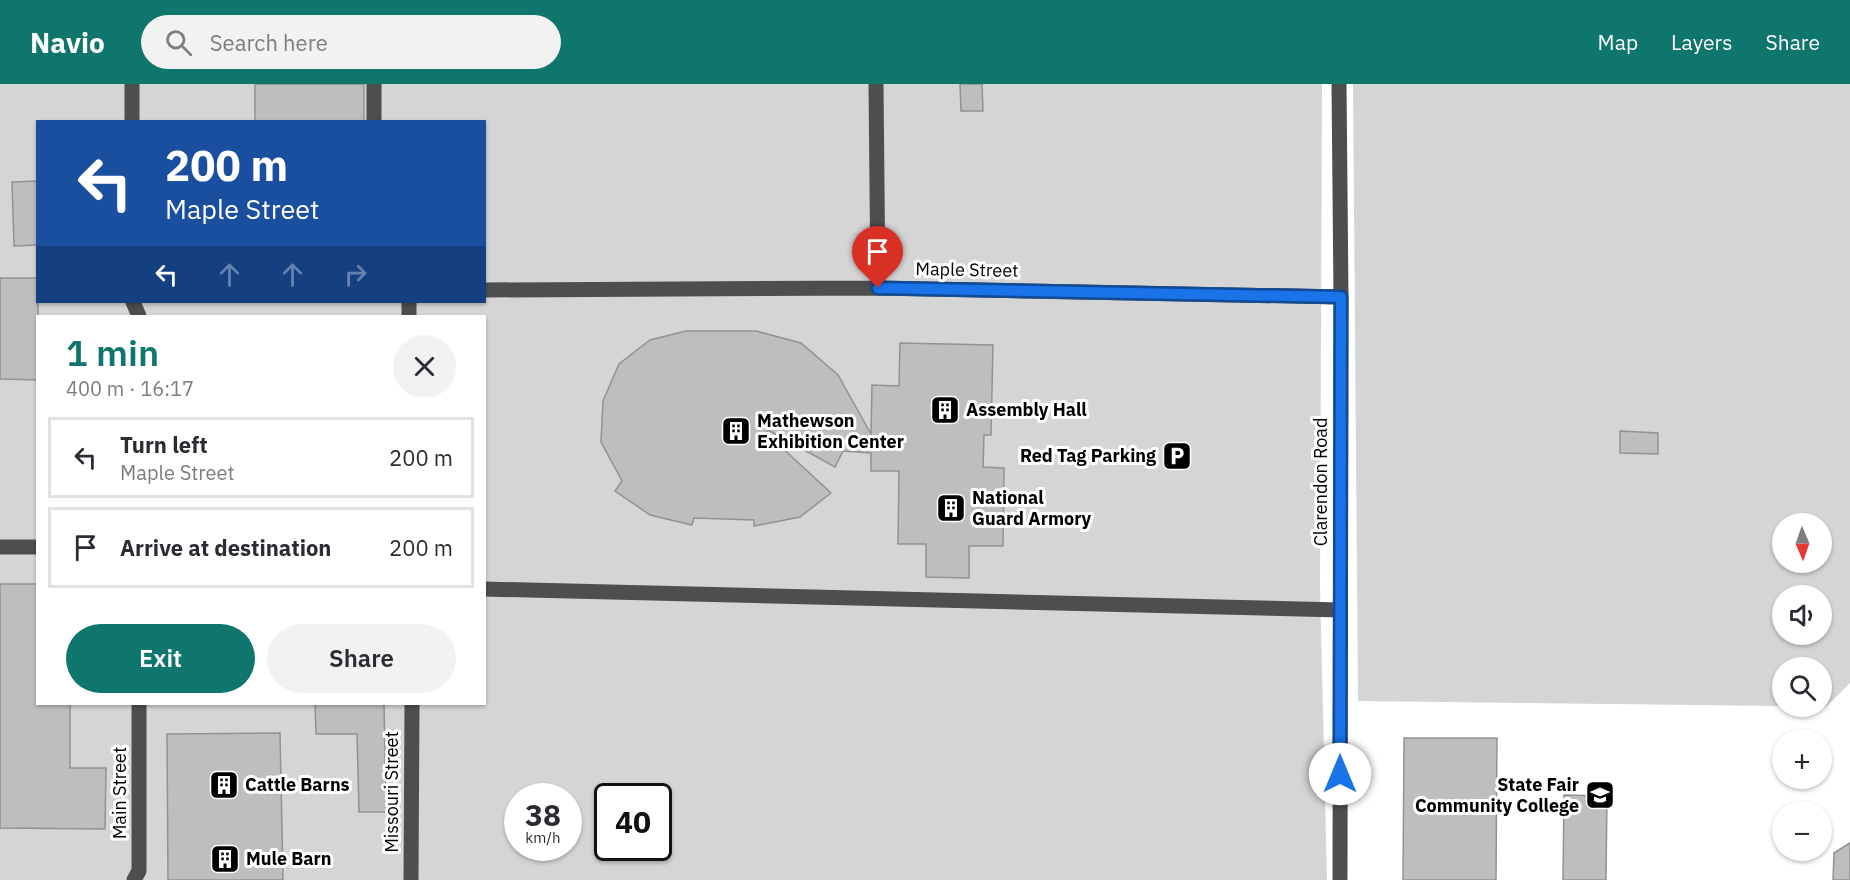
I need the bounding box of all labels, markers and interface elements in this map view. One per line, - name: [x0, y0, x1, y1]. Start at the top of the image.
- search box: [141, 15, 561, 69]
- text: Navio: [30, 24, 105, 61]
- icon: search: [162, 26, 195, 59]
- text: Search here: [210, 28, 328, 57]
- text: Map: [1598, 28, 1638, 56]
- text: Layers: [1671, 28, 1733, 56]
- text: Share: [1766, 28, 1820, 56]
- text: 200 m: [165, 138, 288, 193]
- icon: left: [66, 144, 144, 222]
- text: Maple Street: [165, 191, 320, 226]
- pin: [852, 226, 903, 288]
- icon: arrive: [861, 235, 894, 268]
- street label: Maple Street: [915, 257, 1019, 282]
- icon: left: [150, 258, 183, 291]
- icon: ahead: [213, 258, 246, 291]
- icon: ahead: [276, 258, 309, 291]
- icon: right: [339, 258, 372, 291]
- text: 1 min: [66, 329, 159, 376]
- button: close: [393, 335, 456, 398]
- text: 400 m · 16:17: [66, 375, 194, 402]
- building icon: Assembly Hall: [929, 394, 961, 426]
- place label: Assembly Hall: [966, 398, 1087, 421]
- place label: Mathewson Exhibition Center: [757, 409, 904, 453]
- building icon: Mathewson Exhibition Center: [720, 415, 752, 447]
- street label: Clarendon Road: [1309, 418, 1332, 546]
- text: Turn left: [120, 430, 208, 459]
- parking icon: Red Tag Parking: [1161, 440, 1193, 472]
- icon: left: [69, 441, 102, 474]
- text: 200 m: [389, 443, 453, 472]
- place label: Red Tag Parking: [1020, 444, 1156, 467]
- text: Maple Street: [120, 459, 235, 486]
- place label: National Guard Armory: [972, 486, 1092, 530]
- building icon: National Guard Armory: [935, 492, 967, 524]
- north arrow: [1772, 513, 1832, 573]
- map controls: [1772, 513, 1832, 861]
- icon: arrive: [69, 531, 102, 564]
- text: Arrive at destination: [120, 533, 331, 562]
- text: 200 m: [389, 533, 453, 562]
- button: sound: [1772, 585, 1832, 645]
- button: Exit: [66, 624, 255, 693]
- button: Share: [267, 624, 456, 693]
- button: search: [1772, 657, 1832, 717]
- button: +: [1772, 729, 1832, 789]
- street label: Missouri Street: [380, 731, 403, 853]
- position arrow: [1308, 742, 1372, 806]
- street label: Main Street: [108, 747, 131, 839]
- building icon: Cattle Barns: [208, 769, 240, 801]
- place label: Cattle Barns: [245, 773, 350, 796]
- place label: State Fair Community College: [1415, 773, 1579, 817]
- school or university icon: State Fair Community College: [1584, 779, 1616, 811]
- speed limit sign: 40: [594, 783, 672, 861]
- text: 38: [525, 795, 561, 834]
- button: −: [1772, 801, 1832, 861]
- text: km/h: [525, 828, 561, 847]
- building icon: Mule Barn: [209, 843, 241, 875]
- place label: Mule Barn: [246, 847, 332, 870]

